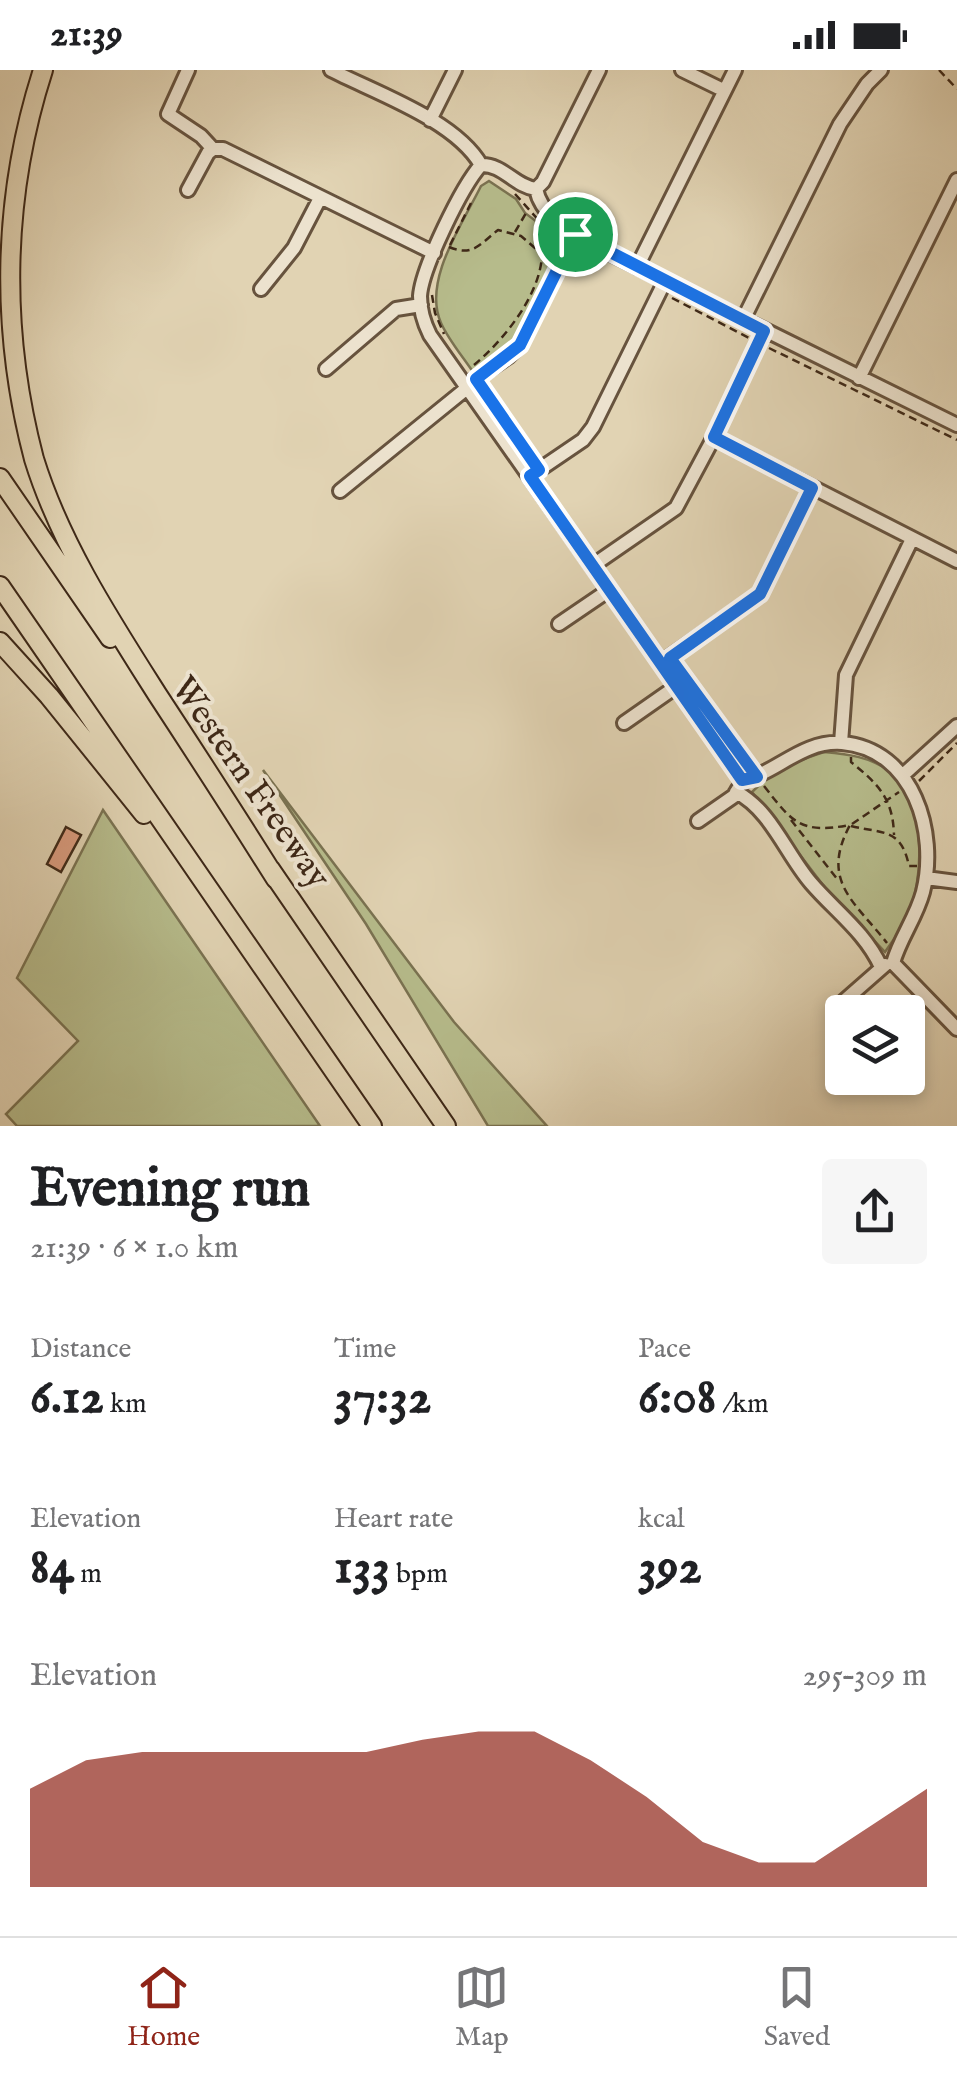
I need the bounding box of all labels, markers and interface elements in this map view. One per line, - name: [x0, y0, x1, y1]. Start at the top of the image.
- text: 21:39: [50, 11, 123, 59]
- pin: [533, 192, 618, 277]
- icon: arrive: [548, 207, 603, 262]
- street label: Western Freeway: [160, 668, 340, 898]
- map controls: [825, 995, 925, 1095]
- button: layers: [825, 995, 925, 1095]
- text: Evening run: [30, 1155, 310, 1225]
- button: share: [822, 1159, 927, 1264]
- text: 21:39 · 6 × 1.0 km: [30, 1228, 238, 1269]
- text: Distance: [30, 1332, 131, 1367]
- text: Time: [334, 1332, 396, 1367]
- text: Pace: [638, 1332, 691, 1367]
- text: 6.12: [30, 1367, 104, 1430]
- text: 37:32: [334, 1367, 431, 1430]
- text: 6:08: [638, 1367, 716, 1430]
- text: km: [104, 1387, 147, 1422]
- text: /km: [716, 1387, 769, 1422]
- text: Elevation: [30, 1502, 141, 1537]
- text: Heart rate: [334, 1502, 453, 1537]
- text: kcal: [638, 1502, 685, 1537]
- text: 84: [30, 1537, 74, 1600]
- text: 133: [334, 1537, 390, 1600]
- text: 392: [638, 1537, 702, 1600]
- text: m: [74, 1557, 102, 1592]
- text: bpm: [390, 1557, 448, 1592]
- text: Elevation: [30, 1656, 157, 1697]
- text: 295–309 m: [802, 1656, 927, 1697]
- tab: Home: [127, 1960, 200, 2055]
- tab: Map: [454, 1960, 509, 2055]
- tab: Saved: [764, 1960, 830, 2055]

